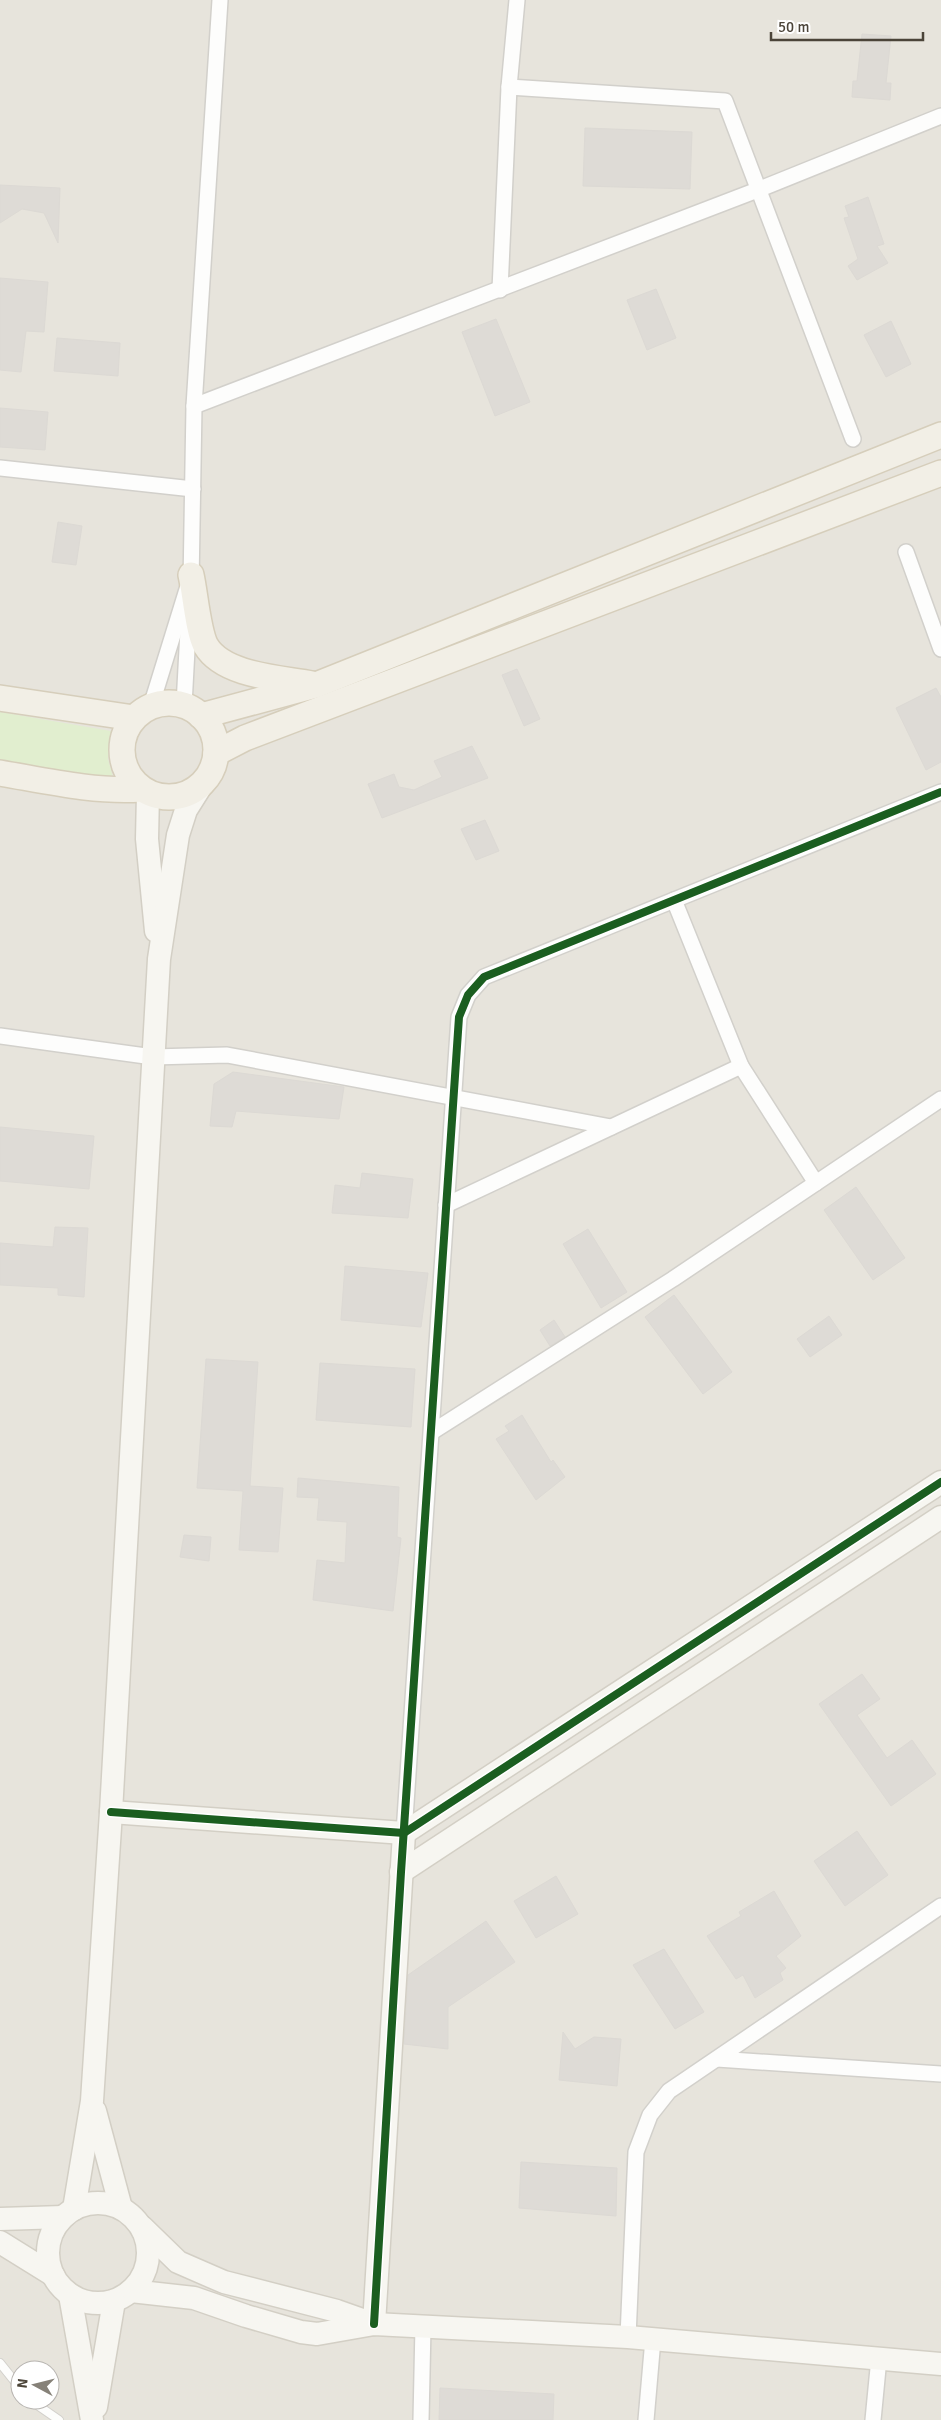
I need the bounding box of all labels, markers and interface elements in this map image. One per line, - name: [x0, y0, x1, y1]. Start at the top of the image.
- scale bar: [771, 10, 924, 42]
- text: 50 m: [778, 18, 809, 36]
- north arrow: [10, 2360, 60, 2410]
- text: N: [14, 2378, 32, 2389]

